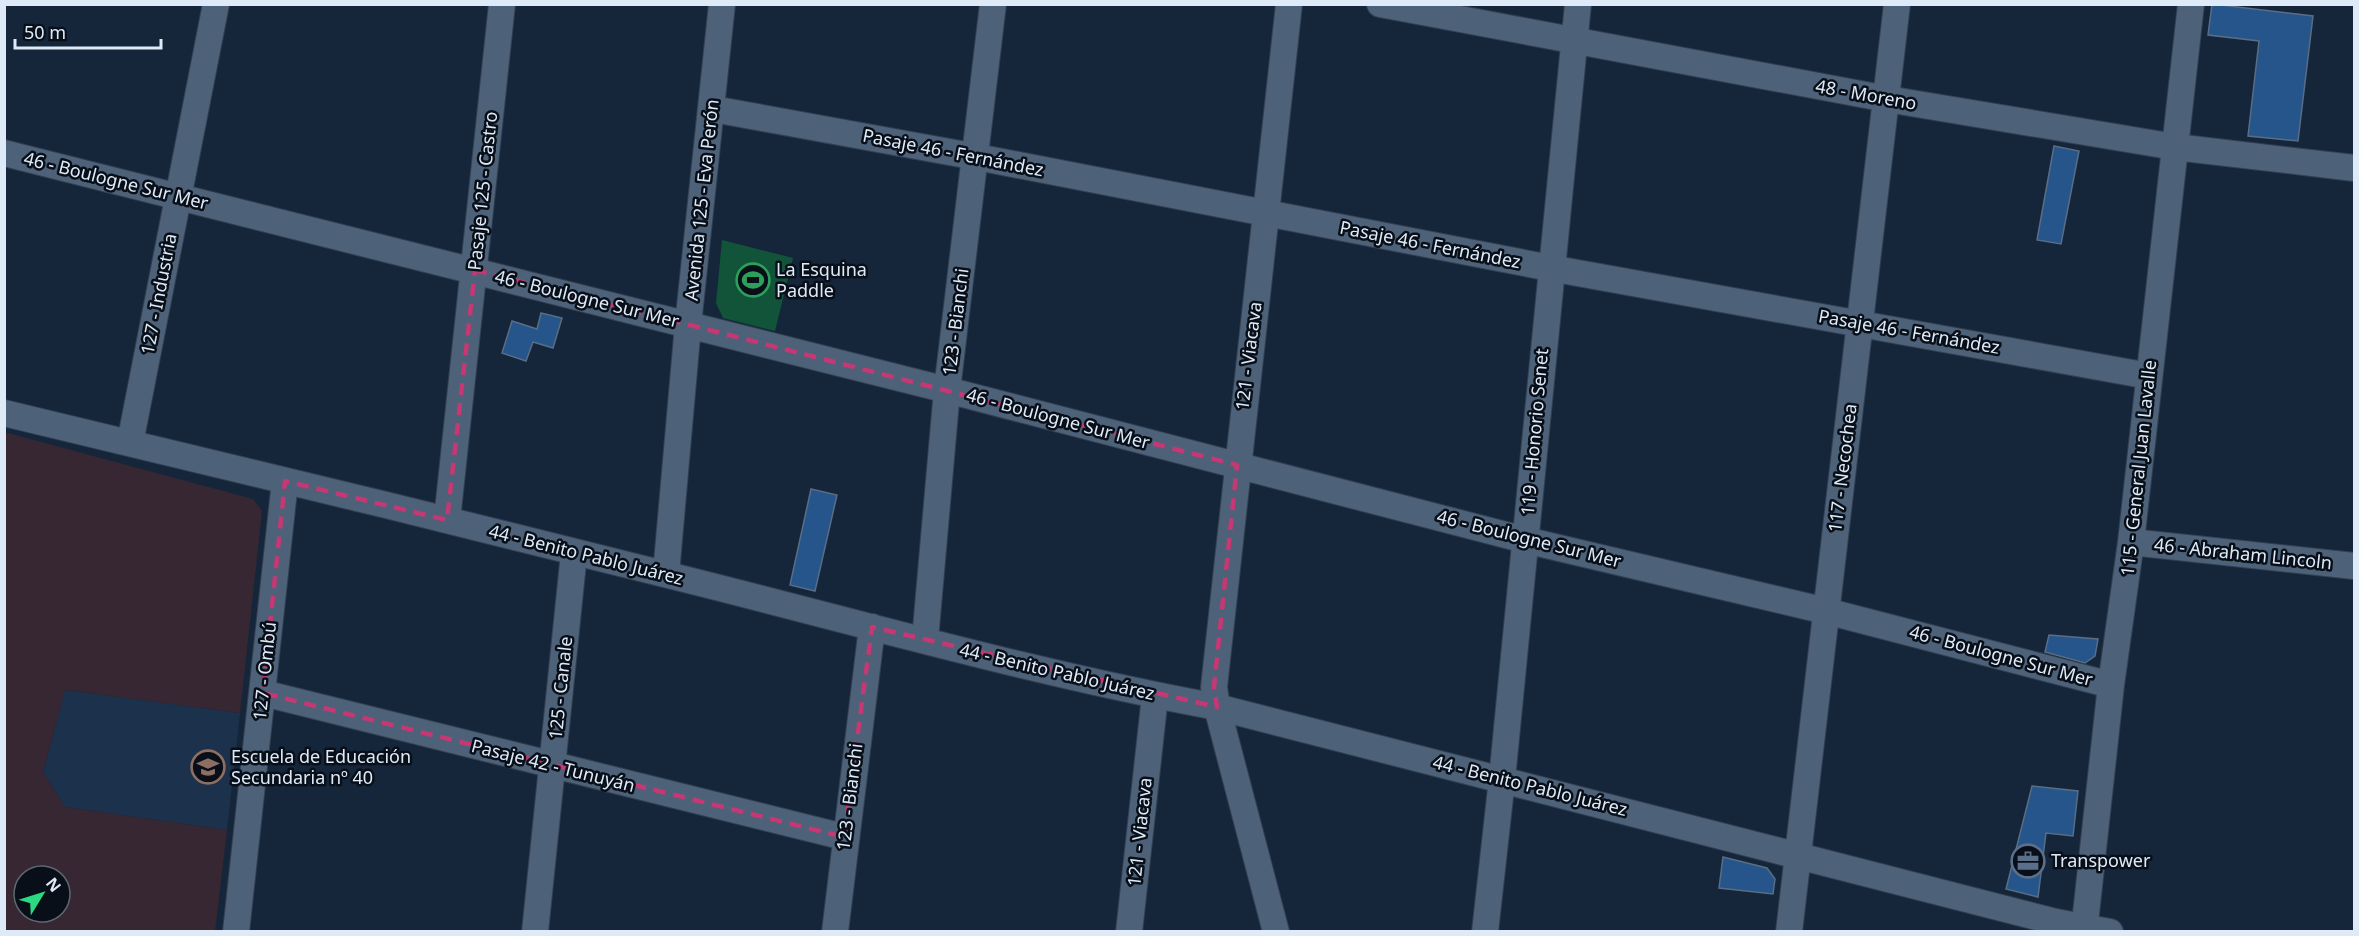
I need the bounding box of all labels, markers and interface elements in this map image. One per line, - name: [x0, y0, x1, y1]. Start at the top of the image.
- scale bar: [15, 12, 160, 50]
- text: 50 m: [24, 20, 66, 44]
- street label: 48 - Moreno: [1814, 73, 1919, 115]
- street label: Avenida 125 - Eva Perón: [678, 98, 724, 302]
- street label: Pasaje 125 - Castro: [462, 110, 502, 272]
- street label: Pasaje 46 - Fernández: [861, 123, 1046, 181]
- street label: 46 - Boulogne Sur Mer: [22, 146, 211, 215]
- street label: Pasaje 46 - Fernández: [1338, 215, 1523, 273]
- street label: 127 - Industria: [135, 231, 182, 356]
- place label: La Esquina Paddle: [776, 257, 867, 302]
- sports icon: La Esquina Paddle: [735, 262, 771, 298]
- street label: 46 - Boulogne Sur Mer: [493, 264, 682, 333]
- street label: 123 - Bianchi: [937, 267, 974, 377]
- street label: 121 - Viacava: [1229, 300, 1267, 412]
- street label: Pasaje 46 - Fernández: [1817, 303, 2002, 359]
- street label: 119 - Honorio Senet: [1515, 347, 1553, 517]
- street label: 115 - General Juan Lavalle: [2115, 359, 2161, 577]
- street label: 46 - Boulogne Sur Mer: [964, 382, 1153, 454]
- street label: 117 - Necochea: [1822, 402, 1862, 534]
- street label: 46 - Boulogne Sur Mer: [1435, 504, 1624, 573]
- street label: 44 - Benito Pablo Juárez: [487, 518, 686, 590]
- street label: 46 - Abraham Lincoln: [2153, 532, 2333, 574]
- street label: 46 - Boulogne Sur Mer: [1907, 619, 2096, 691]
- street label: 127 - Ombú: [247, 620, 281, 721]
- street label: 125 - Canale: [543, 635, 577, 741]
- street label: 44 - Benito Pablo Juárez: [957, 637, 1157, 705]
- street label: Pasaje 42 - Tunuyán: [469, 733, 638, 797]
- street label: 123 - Bianchi: [831, 742, 868, 852]
- place label: Escuela de Educación Secundaria nº 40: [231, 744, 411, 789]
- school or university icon: Escuela de Educación Secundaria nº 40: [190, 749, 226, 785]
- street label: 44 - Benito Pablo Juárez: [1431, 749, 1630, 821]
- street label: 121 - Viacava: [1121, 776, 1157, 888]
- office icon: Transpower: [2010, 843, 2046, 879]
- place label: Transpower: [2051, 848, 2151, 872]
- north arrow: [12, 864, 72, 924]
- text: N: [41, 873, 66, 897]

